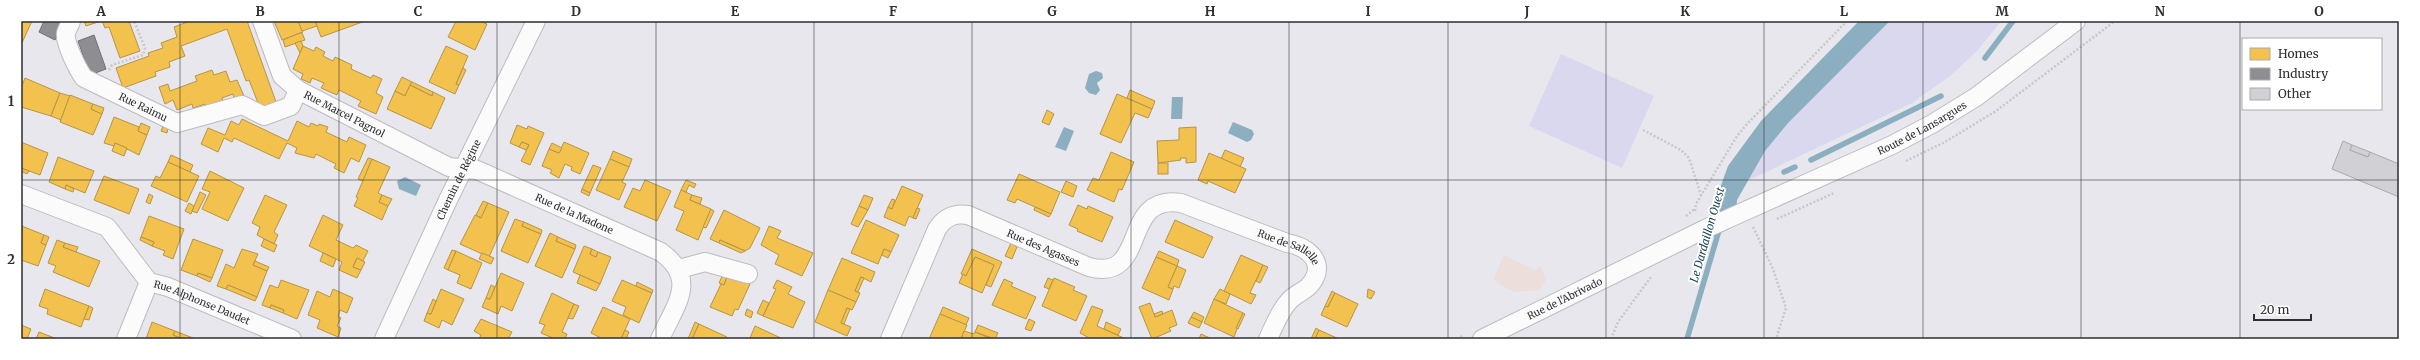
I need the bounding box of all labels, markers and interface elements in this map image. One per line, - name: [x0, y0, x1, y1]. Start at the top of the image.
- text: A: [95, 3, 106, 20]
- text: B: [255, 3, 265, 20]
- text: C: [414, 3, 423, 20]
- text: D: [571, 3, 581, 20]
- text: E: [731, 3, 740, 20]
- text: F: [889, 3, 897, 20]
- text: G: [1047, 3, 1057, 20]
- text: H: [1205, 3, 1216, 20]
- text: I: [1365, 3, 1371, 20]
- text: J: [1523, 3, 1530, 20]
- text: K: [1680, 3, 1690, 20]
- text: L: [1840, 3, 1849, 20]
- text: M: [1995, 3, 2009, 20]
- text: N: [2155, 3, 2166, 20]
- text: O: [2314, 3, 2324, 20]
- legend: [2242, 38, 2382, 110]
- text: Homes: [2278, 46, 2319, 61]
- text: Industry: [2278, 66, 2328, 81]
- text: Other: [2278, 86, 2312, 101]
- street label: Rue Marcel Pagnol: [302, 88, 387, 140]
- street label: Rue Raimu: [117, 90, 170, 124]
- text: 1: [8, 93, 14, 110]
- street label: Route de Lansargues: [1875, 98, 1969, 158]
- street label: Chemin de Régine: [434, 137, 484, 222]
- water label: Le Dardaillon Ouest: [1687, 186, 1727, 284]
- street label: Rue de la Madone: [533, 191, 615, 237]
- street label: Rue des Agasses: [1005, 227, 1082, 269]
- street label: Rue de Sallelle: [1256, 227, 1322, 267]
- text: 2: [7, 251, 15, 268]
- street label: Rue de l'Abrivado: [1525, 275, 1605, 323]
- street label: Rue Alphonse Daudet: [152, 278, 252, 328]
- scale bar: [2254, 296, 2311, 322]
- text: 20 m: [2260, 302, 2289, 317]

